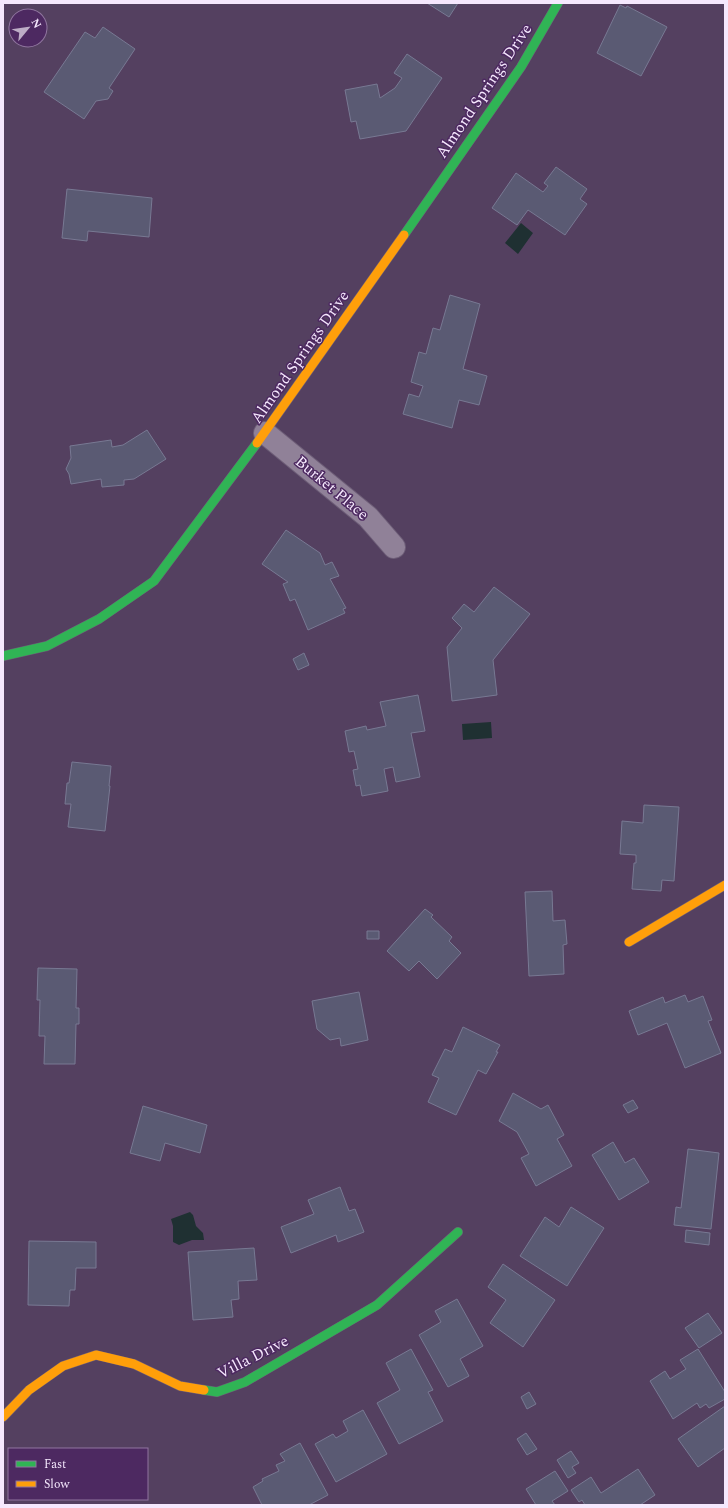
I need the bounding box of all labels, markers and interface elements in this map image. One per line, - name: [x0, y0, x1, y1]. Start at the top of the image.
- north arrow: [8, 8, 48, 48]
- text: N: [27, 15, 46, 31]
- street label: Almond Springs Drive: [430, 19, 538, 163]
- street label: Almond Springs Drive: [245, 285, 355, 429]
- street label: Burket Place: [290, 450, 374, 526]
- street label: Villa Drive: [213, 1329, 293, 1385]
- legend: [8, 1448, 148, 1500]
- text: Fast: [44, 1455, 66, 1474]
- text: Slow: [44, 1475, 70, 1494]

